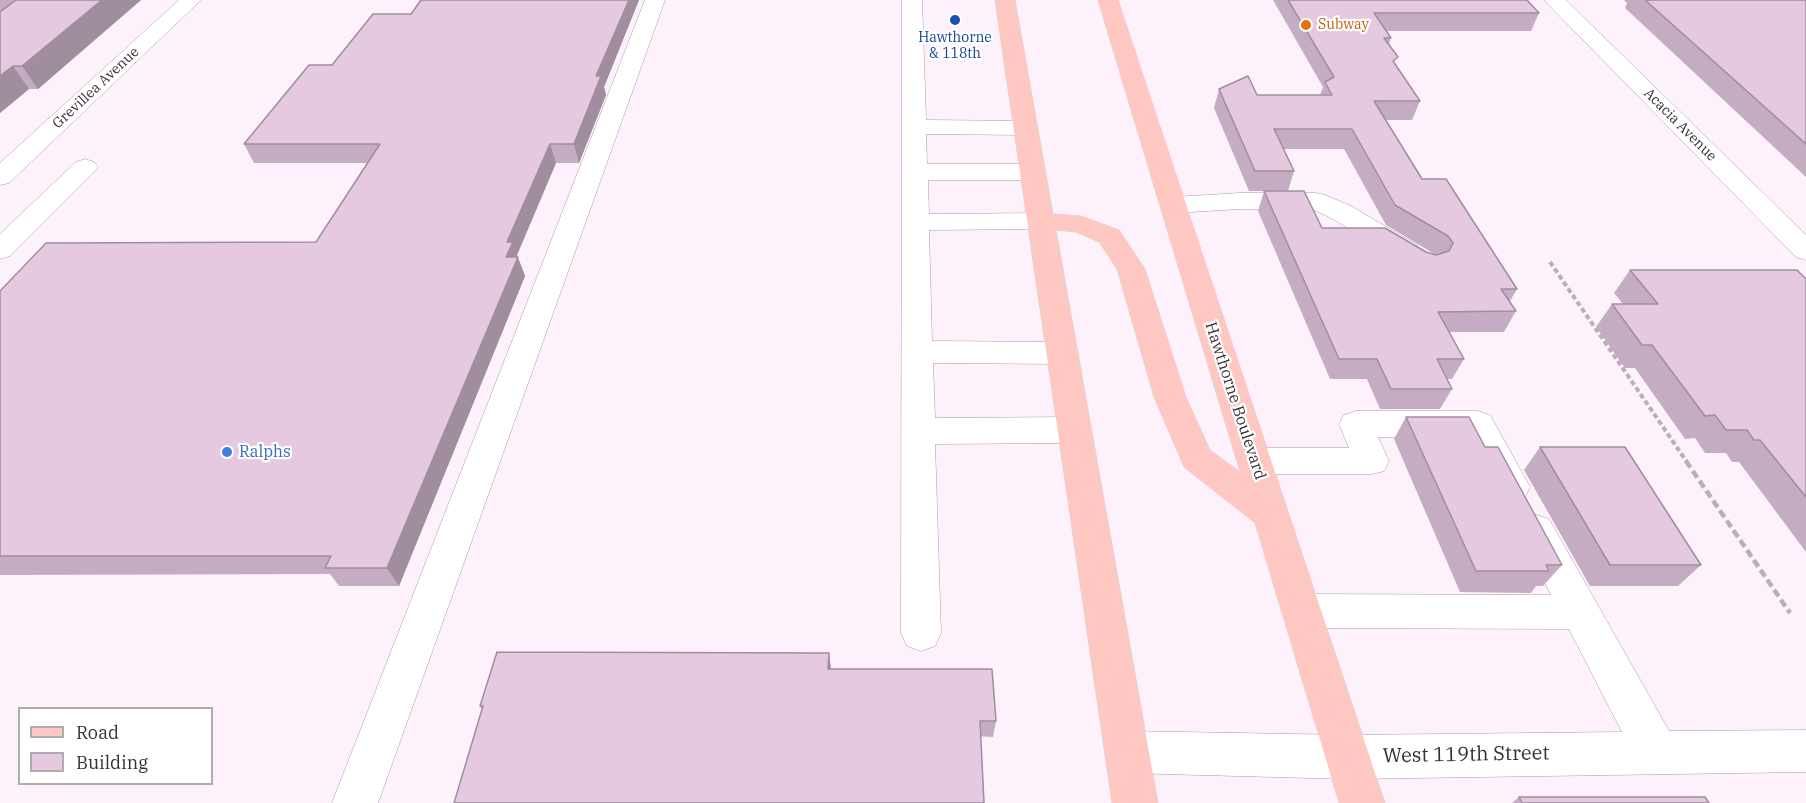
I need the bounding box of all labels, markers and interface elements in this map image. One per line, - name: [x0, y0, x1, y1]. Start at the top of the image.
- marker: Hawthorne & 118th: [948, 13, 962, 27]
- place label: Subway: [1318, 17, 1369, 33]
- marker: Subway: [1299, 18, 1313, 32]
- place label: Hawthorne & 118th: [918, 30, 992, 62]
- street label: Grevillea Avenue: [49, 44, 143, 132]
- street label: Acacia Avenue: [1640, 85, 1720, 165]
- street label: Hawthorne Boulevard: [1200, 320, 1270, 482]
- place label: Ralphs: [239, 442, 291, 462]
- marker: Ralphs: [220, 445, 234, 459]
- legend: [18, 707, 213, 785]
- text: Road: [76, 721, 119, 744]
- street label: West 119th Street: [1382, 742, 1550, 768]
- text: Building: [76, 751, 148, 774]

